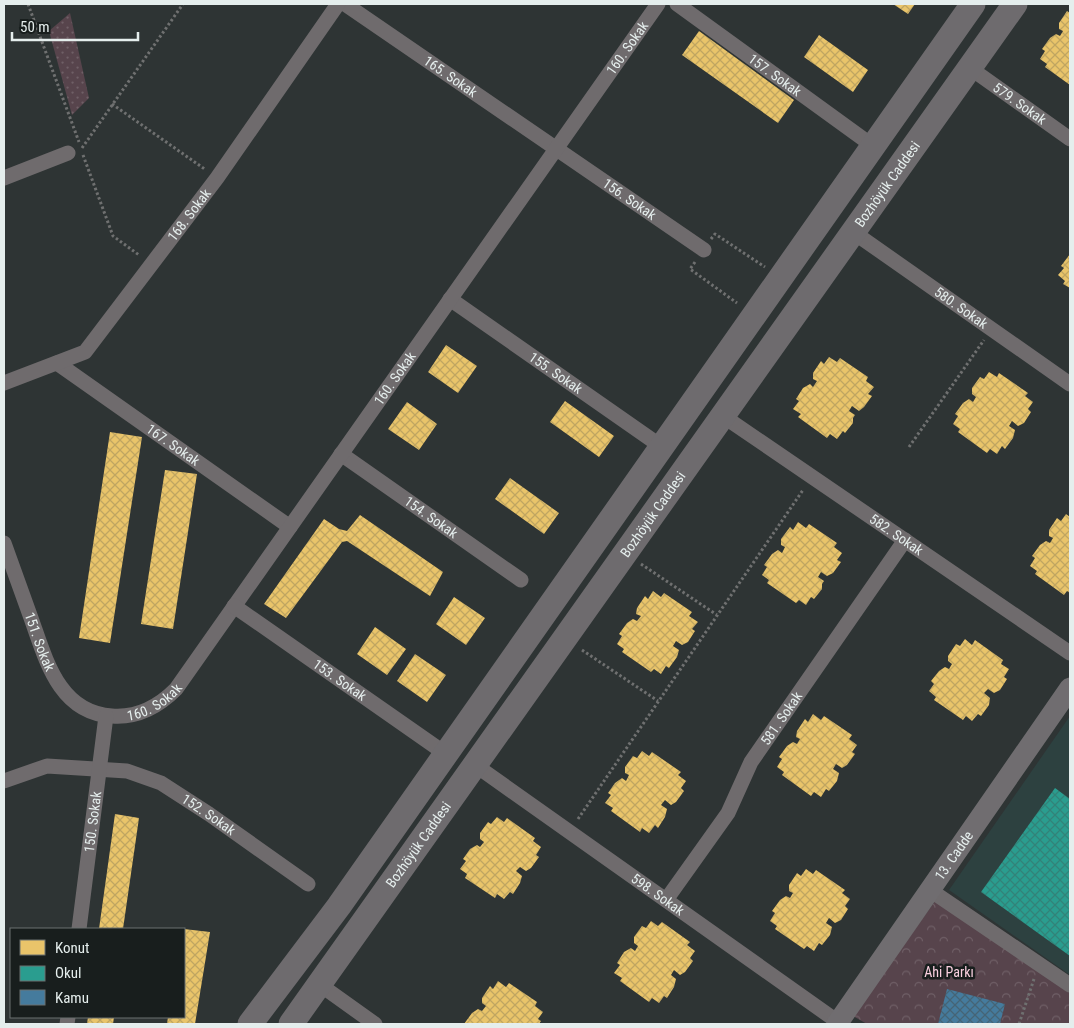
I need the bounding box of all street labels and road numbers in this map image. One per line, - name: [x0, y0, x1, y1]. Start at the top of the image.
- street label: 160. Sokak: [603, 18, 652, 77]
- street label: 157. Sokak: [745, 51, 805, 100]
- street label: 165. Sokak: [421, 52, 481, 101]
- street label: 579. Sokak: [990, 79, 1050, 128]
- street label: Bozhöyük Caddesi: [851, 138, 923, 230]
- street label: 156. Sokak: [600, 175, 660, 223]
- street label: 168. Sokak: [164, 185, 214, 244]
- street label: 580. Sokak: [931, 284, 991, 332]
- street label: 160. Sokak: [371, 348, 419, 408]
- street label: 155. Sokak: [526, 349, 586, 397]
- street label: 167. Sokak: [143, 421, 203, 469]
- street label: Bozhöyük Caddesi: [617, 468, 689, 560]
- street label: 154. Sokak: [401, 493, 461, 542]
- street label: 582. Sokak: [867, 511, 927, 559]
- street label: 151. Sokak: [22, 610, 58, 674]
- street label: 153. Sokak: [310, 656, 370, 704]
- street label: 160. Sokak: [126, 680, 186, 724]
- street label: 581. Sokak: [757, 688, 806, 748]
- street label: 150. Sokak: [81, 790, 104, 853]
- street label: 152. Sokak: [179, 791, 239, 839]
- street label: Bozhöyük Caddesi: [382, 799, 454, 891]
- street label: 13. Cadde: [931, 828, 977, 883]
- street label: 598. Sokak: [628, 870, 688, 919]

